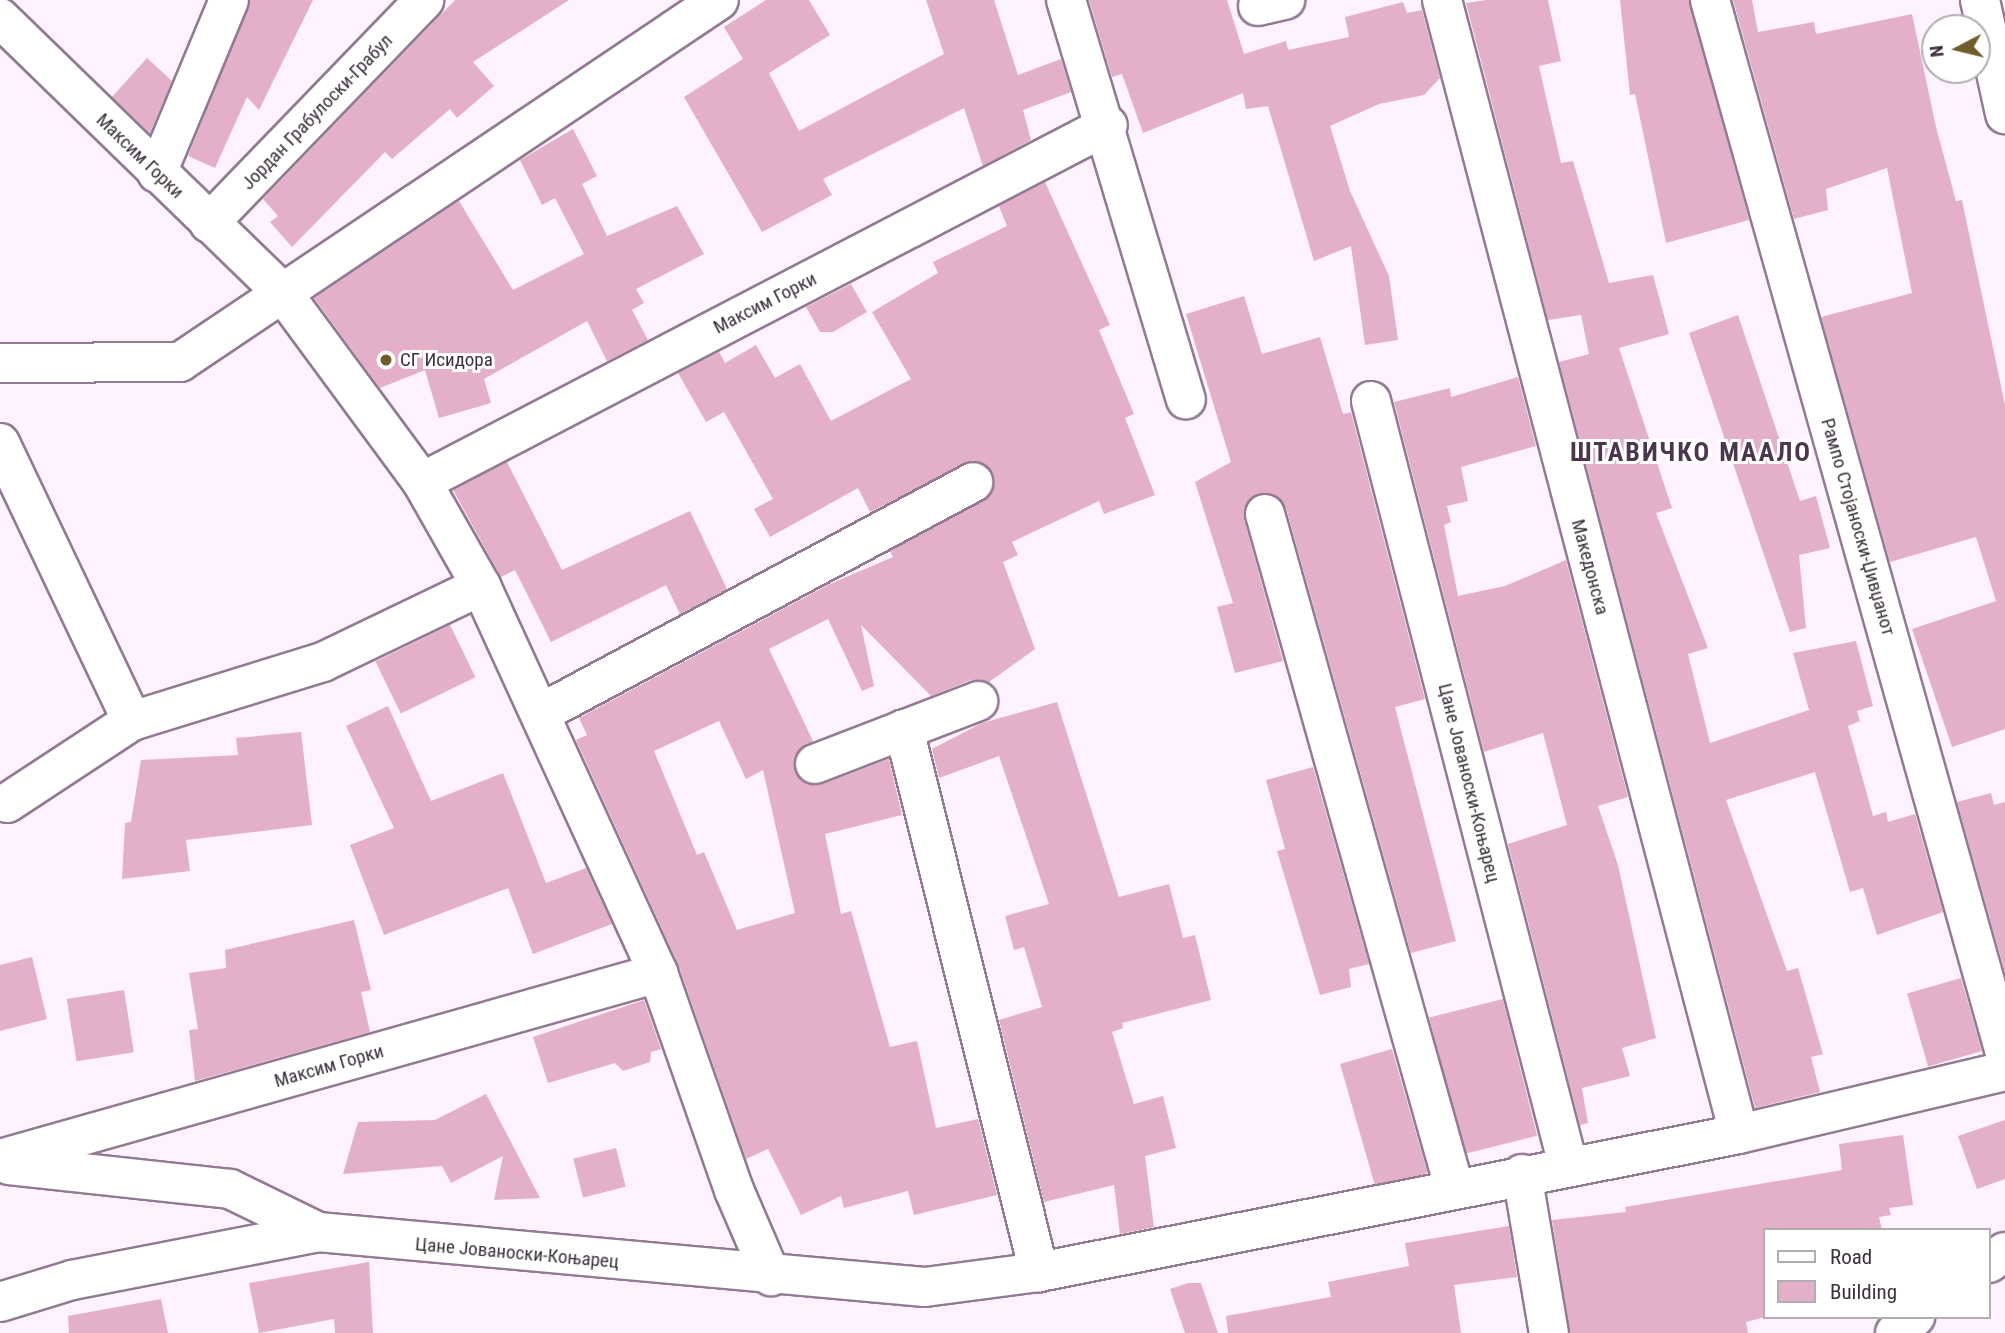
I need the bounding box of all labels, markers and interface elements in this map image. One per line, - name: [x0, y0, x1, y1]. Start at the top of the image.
- north arrow: [1921, 14, 1991, 84]
- street label: Јордан Грабулоски-Грабул: [237, 29, 397, 195]
- text: N: [1925, 44, 1949, 59]
- street label: Максим Горки: [92, 109, 188, 203]
- street label: Максим Горки: [710, 267, 820, 339]
- place label: СГ Исидора: [400, 349, 493, 371]
- marker: СГ Исидора: [378, 352, 394, 368]
- street label: Рампо Стојаноски-Џивџанот: [1816, 416, 1900, 638]
- district label: ШТАВИЧКО МААЛО: [1572, 437, 1810, 469]
- street label: Македонска: [1566, 517, 1614, 617]
- street label: Цане Јованоски-Коњарец: [1433, 681, 1505, 885]
- street label: Максим Горки: [272, 1040, 386, 1092]
- legend: [1764, 1228, 1991, 1319]
- street label: Цане Јованоски-Коњарец: [414, 1233, 620, 1273]
- text: Road: [1830, 1245, 1872, 1269]
- text: Building: [1830, 1280, 1897, 1304]

